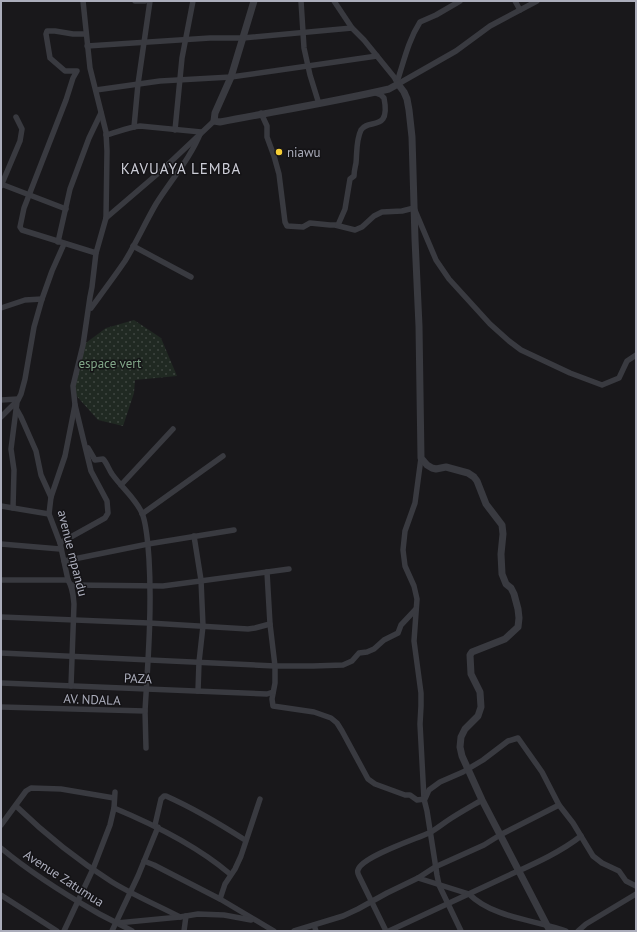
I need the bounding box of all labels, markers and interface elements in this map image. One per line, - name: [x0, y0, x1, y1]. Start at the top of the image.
- place label: niawu: [287, 144, 321, 161]
- marker: niawu: [274, 147, 284, 157]
- district label: KAVUAYA LEMBA: [121, 159, 241, 178]
- park label: espace vert: [79, 355, 142, 372]
- street label: avenue mpandu: [54, 508, 91, 598]
- street label: PAZA: [124, 670, 153, 688]
- street label: AV. NDALA: [63, 690, 121, 709]
- street label: Avenue Zatumua: [20, 846, 107, 911]

